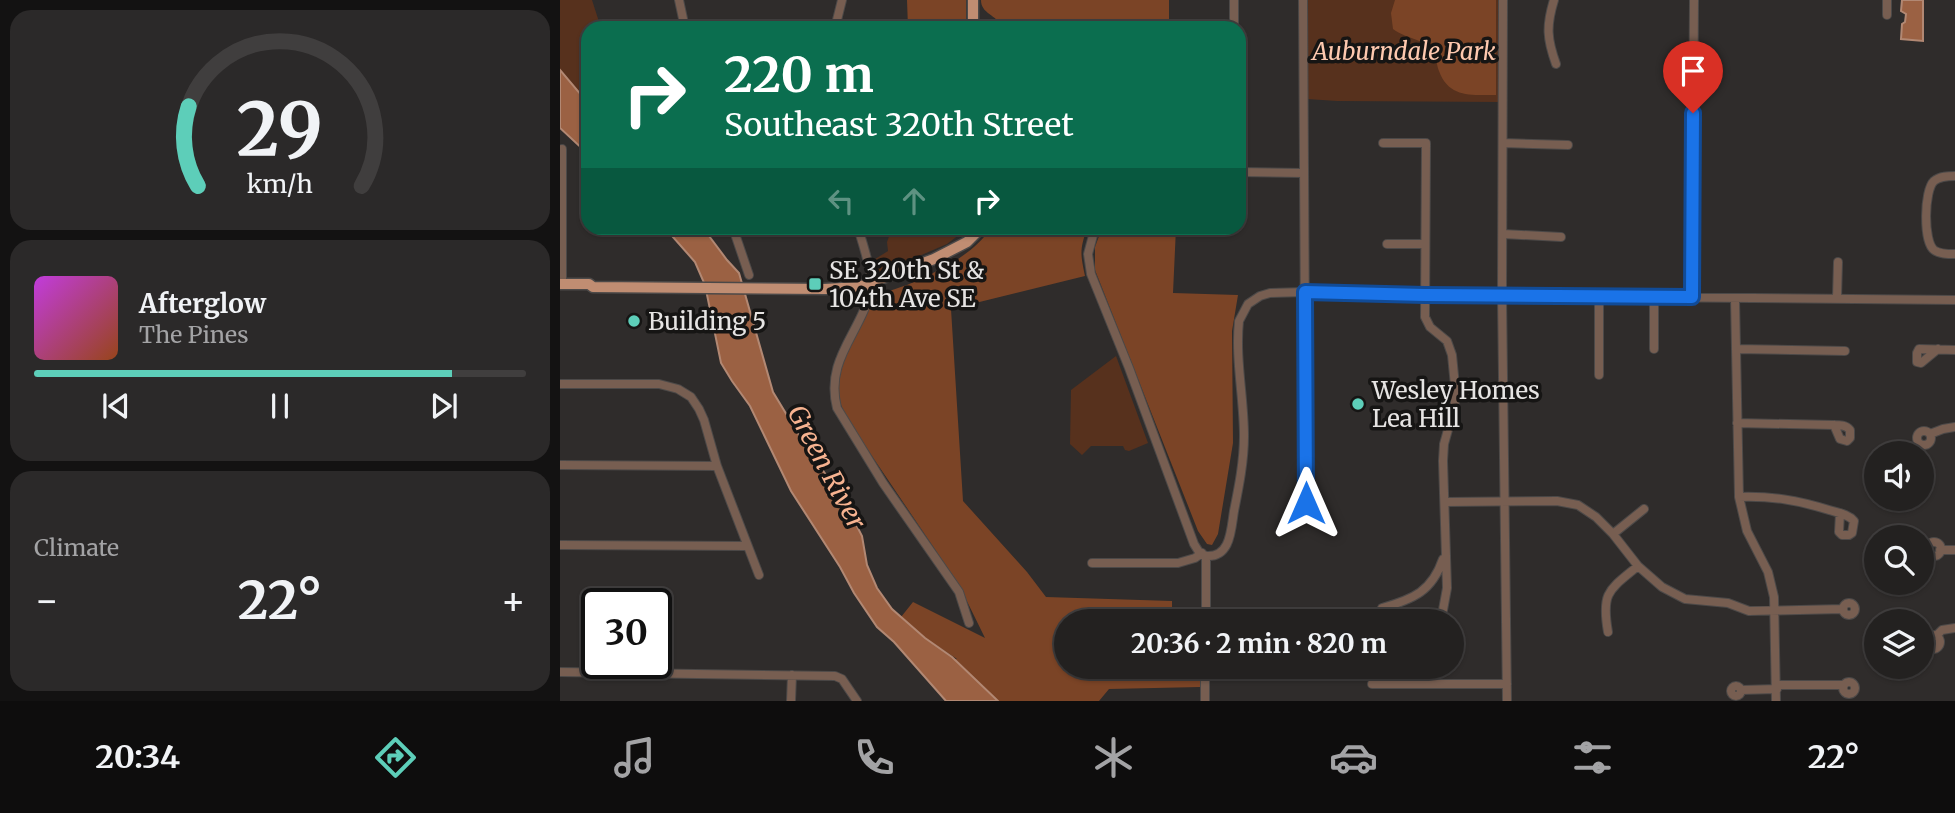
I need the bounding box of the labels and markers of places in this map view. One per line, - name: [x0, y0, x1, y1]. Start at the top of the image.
- pin: [1663, 41, 1723, 113]
- place label: SE 320th St & 104th Ave SE: [829, 255, 984, 314]
- marker: SE 320th St & 104th Ave SE: [807, 276, 823, 292]
- place label: Building 5: [648, 306, 766, 337]
- marker: Building 5: [626, 313, 642, 329]
- place label: Wesley Homes Lea Hill: [1371, 375, 1540, 434]
- marker: Wesley Homes Lea Hill: [1350, 396, 1366, 412]

